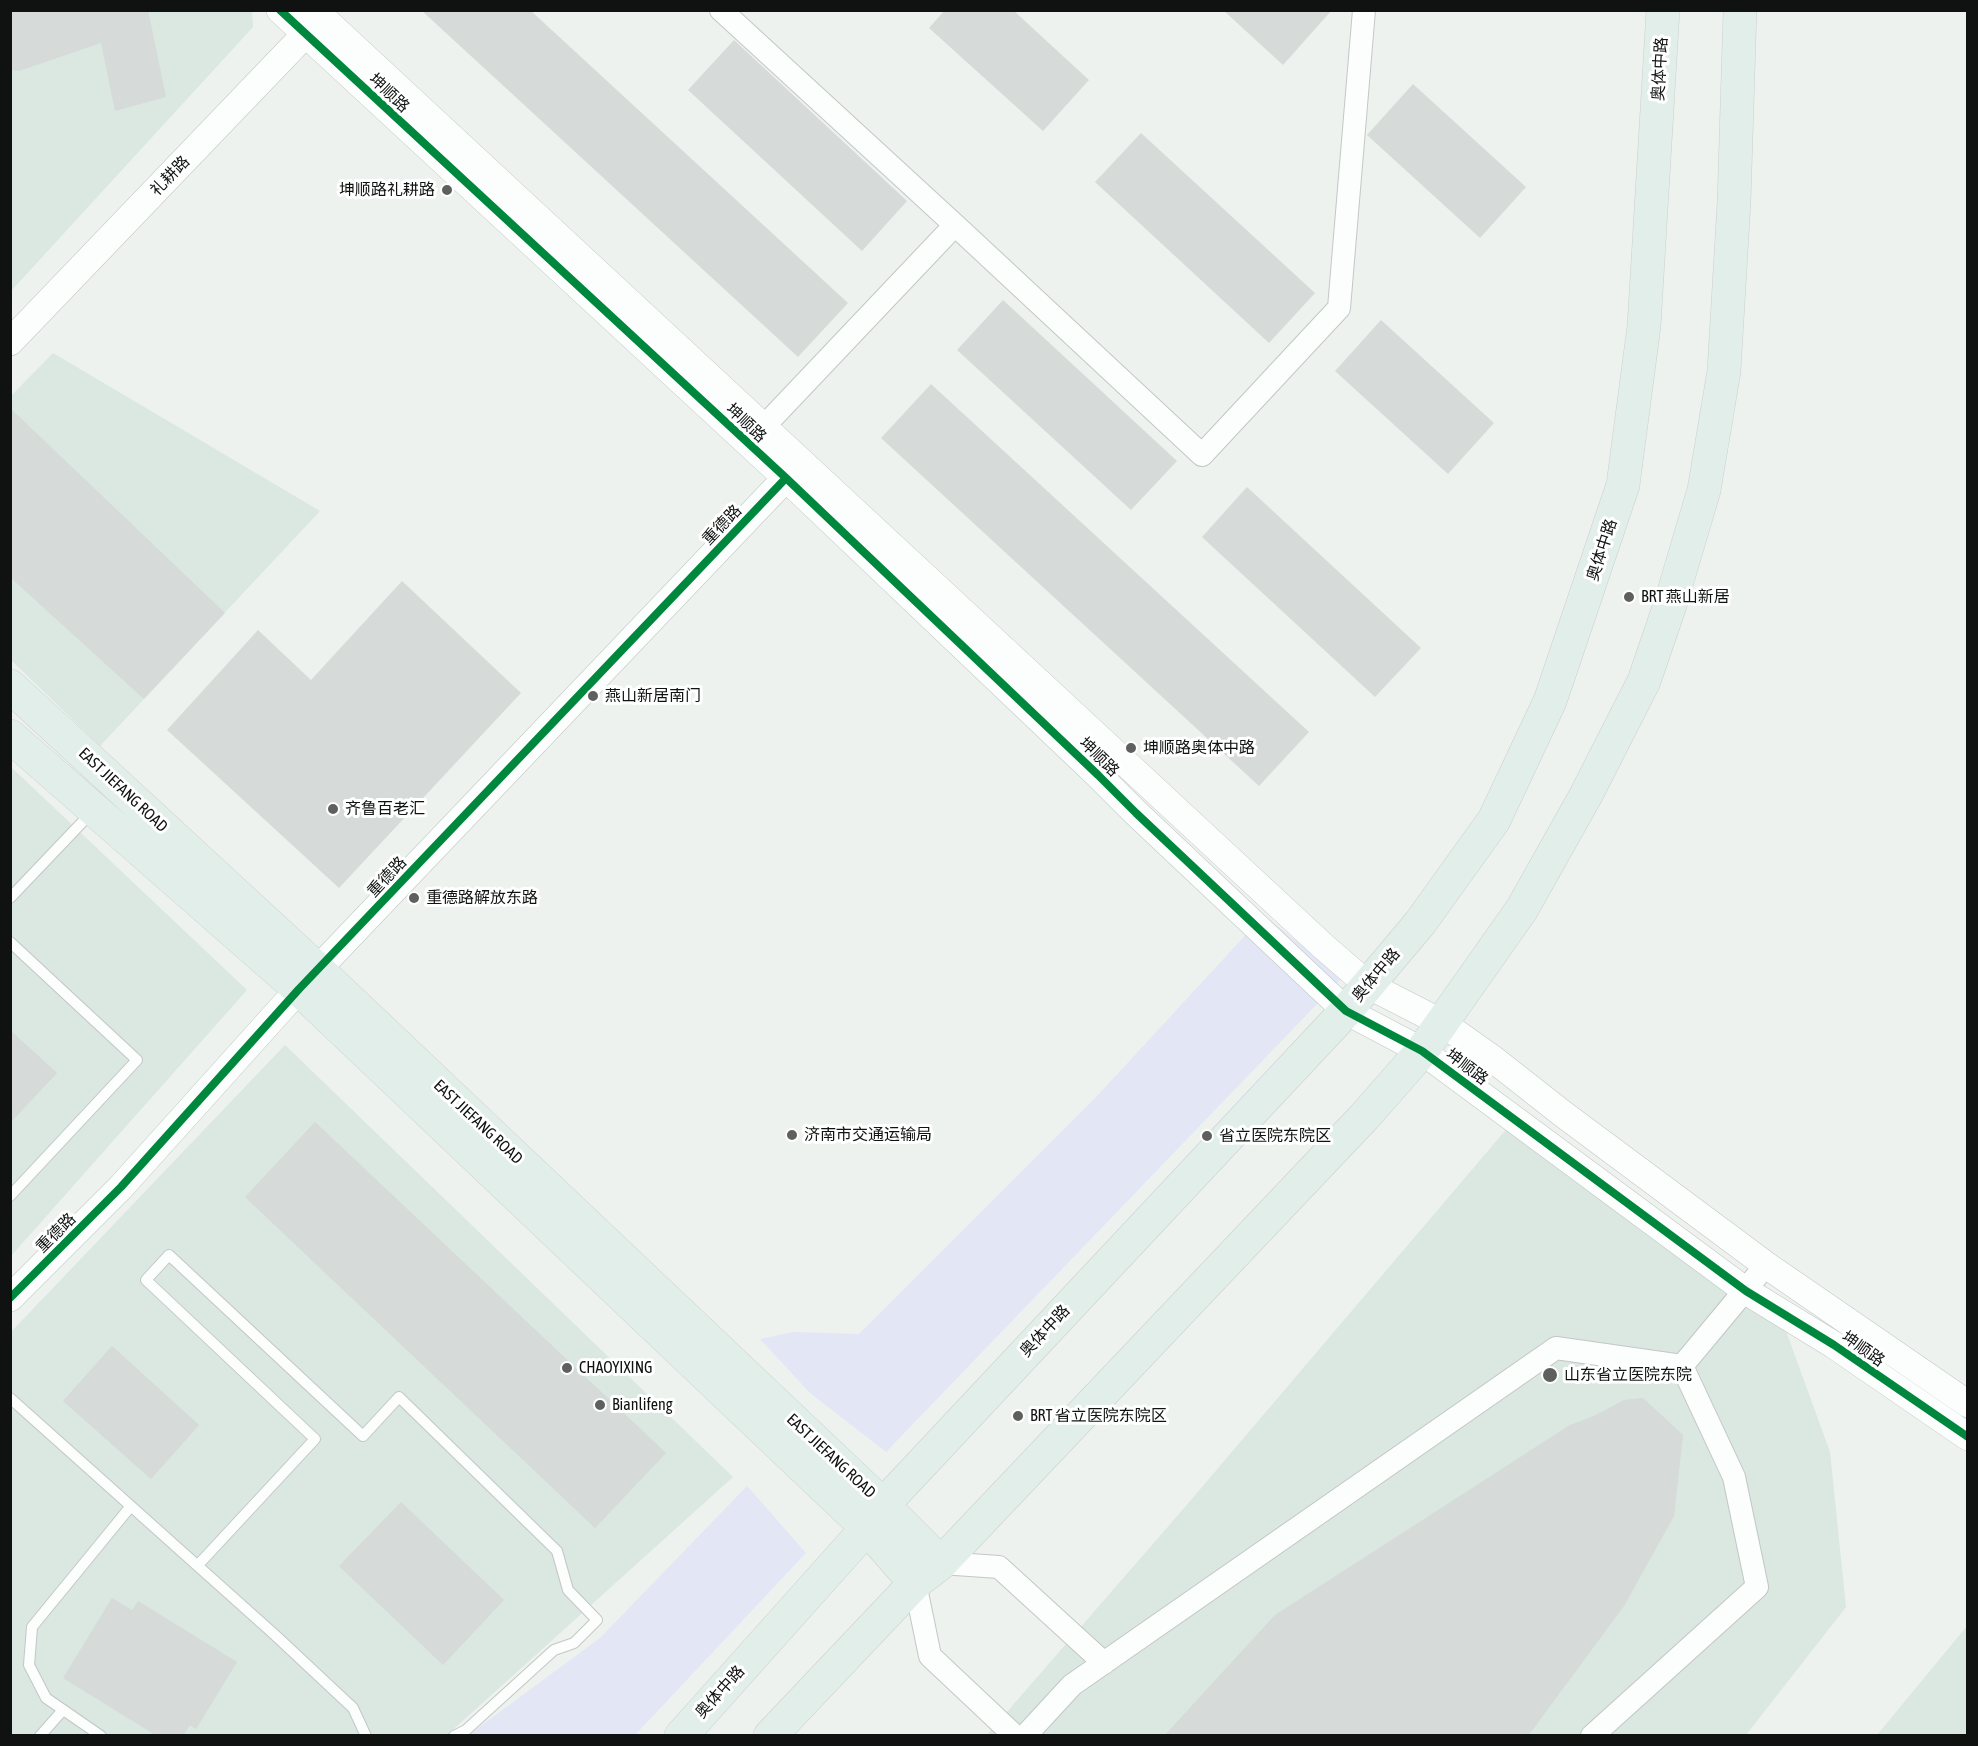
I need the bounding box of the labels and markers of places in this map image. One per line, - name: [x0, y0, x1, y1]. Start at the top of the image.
- place label: 坤顺路礼耕路: [339, 180, 435, 200]
- marker: 坤顺路礼耕路: [440, 183, 454, 197]
- place label: BRT 燕山新居: [1641, 587, 1730, 607]
- marker: BRT 燕山新居: [1622, 590, 1636, 604]
- place label: 燕山新居南门: [605, 686, 701, 706]
- marker: 燕山新居南门: [586, 689, 600, 703]
- place label: 坤顺路奥体中路: [1143, 738, 1255, 758]
- marker: 坤顺路奥体中路: [1124, 741, 1138, 755]
- place label: 齐鲁百老汇: [345, 799, 425, 819]
- marker: 齐鲁百老汇: [326, 802, 340, 816]
- place label: 重德路解放东路: [426, 888, 538, 908]
- marker: 重德路解放东路: [407, 891, 421, 905]
- place label: 济南市交通运输局: [804, 1125, 932, 1145]
- place label: 省立医院东院区: [1219, 1126, 1331, 1146]
- marker: 济南市交通运输局: [785, 1128, 799, 1142]
- marker: 省立医院东院区: [1200, 1129, 1214, 1143]
- place label: CHAOYIXING: [579, 1358, 653, 1378]
- marker: CHAOYIXING: [560, 1361, 574, 1375]
- place label: 山东省立医院东院: [1564, 1365, 1692, 1385]
- marker: 山东省立医院东院: [1541, 1366, 1559, 1384]
- place label: Bianlifeng: [612, 1395, 673, 1415]
- marker: Bianlifeng: [593, 1398, 607, 1412]
- place label: BRT 省立医院东院区: [1030, 1406, 1167, 1426]
- marker: BRT 省立医院东院区: [1011, 1409, 1025, 1423]

